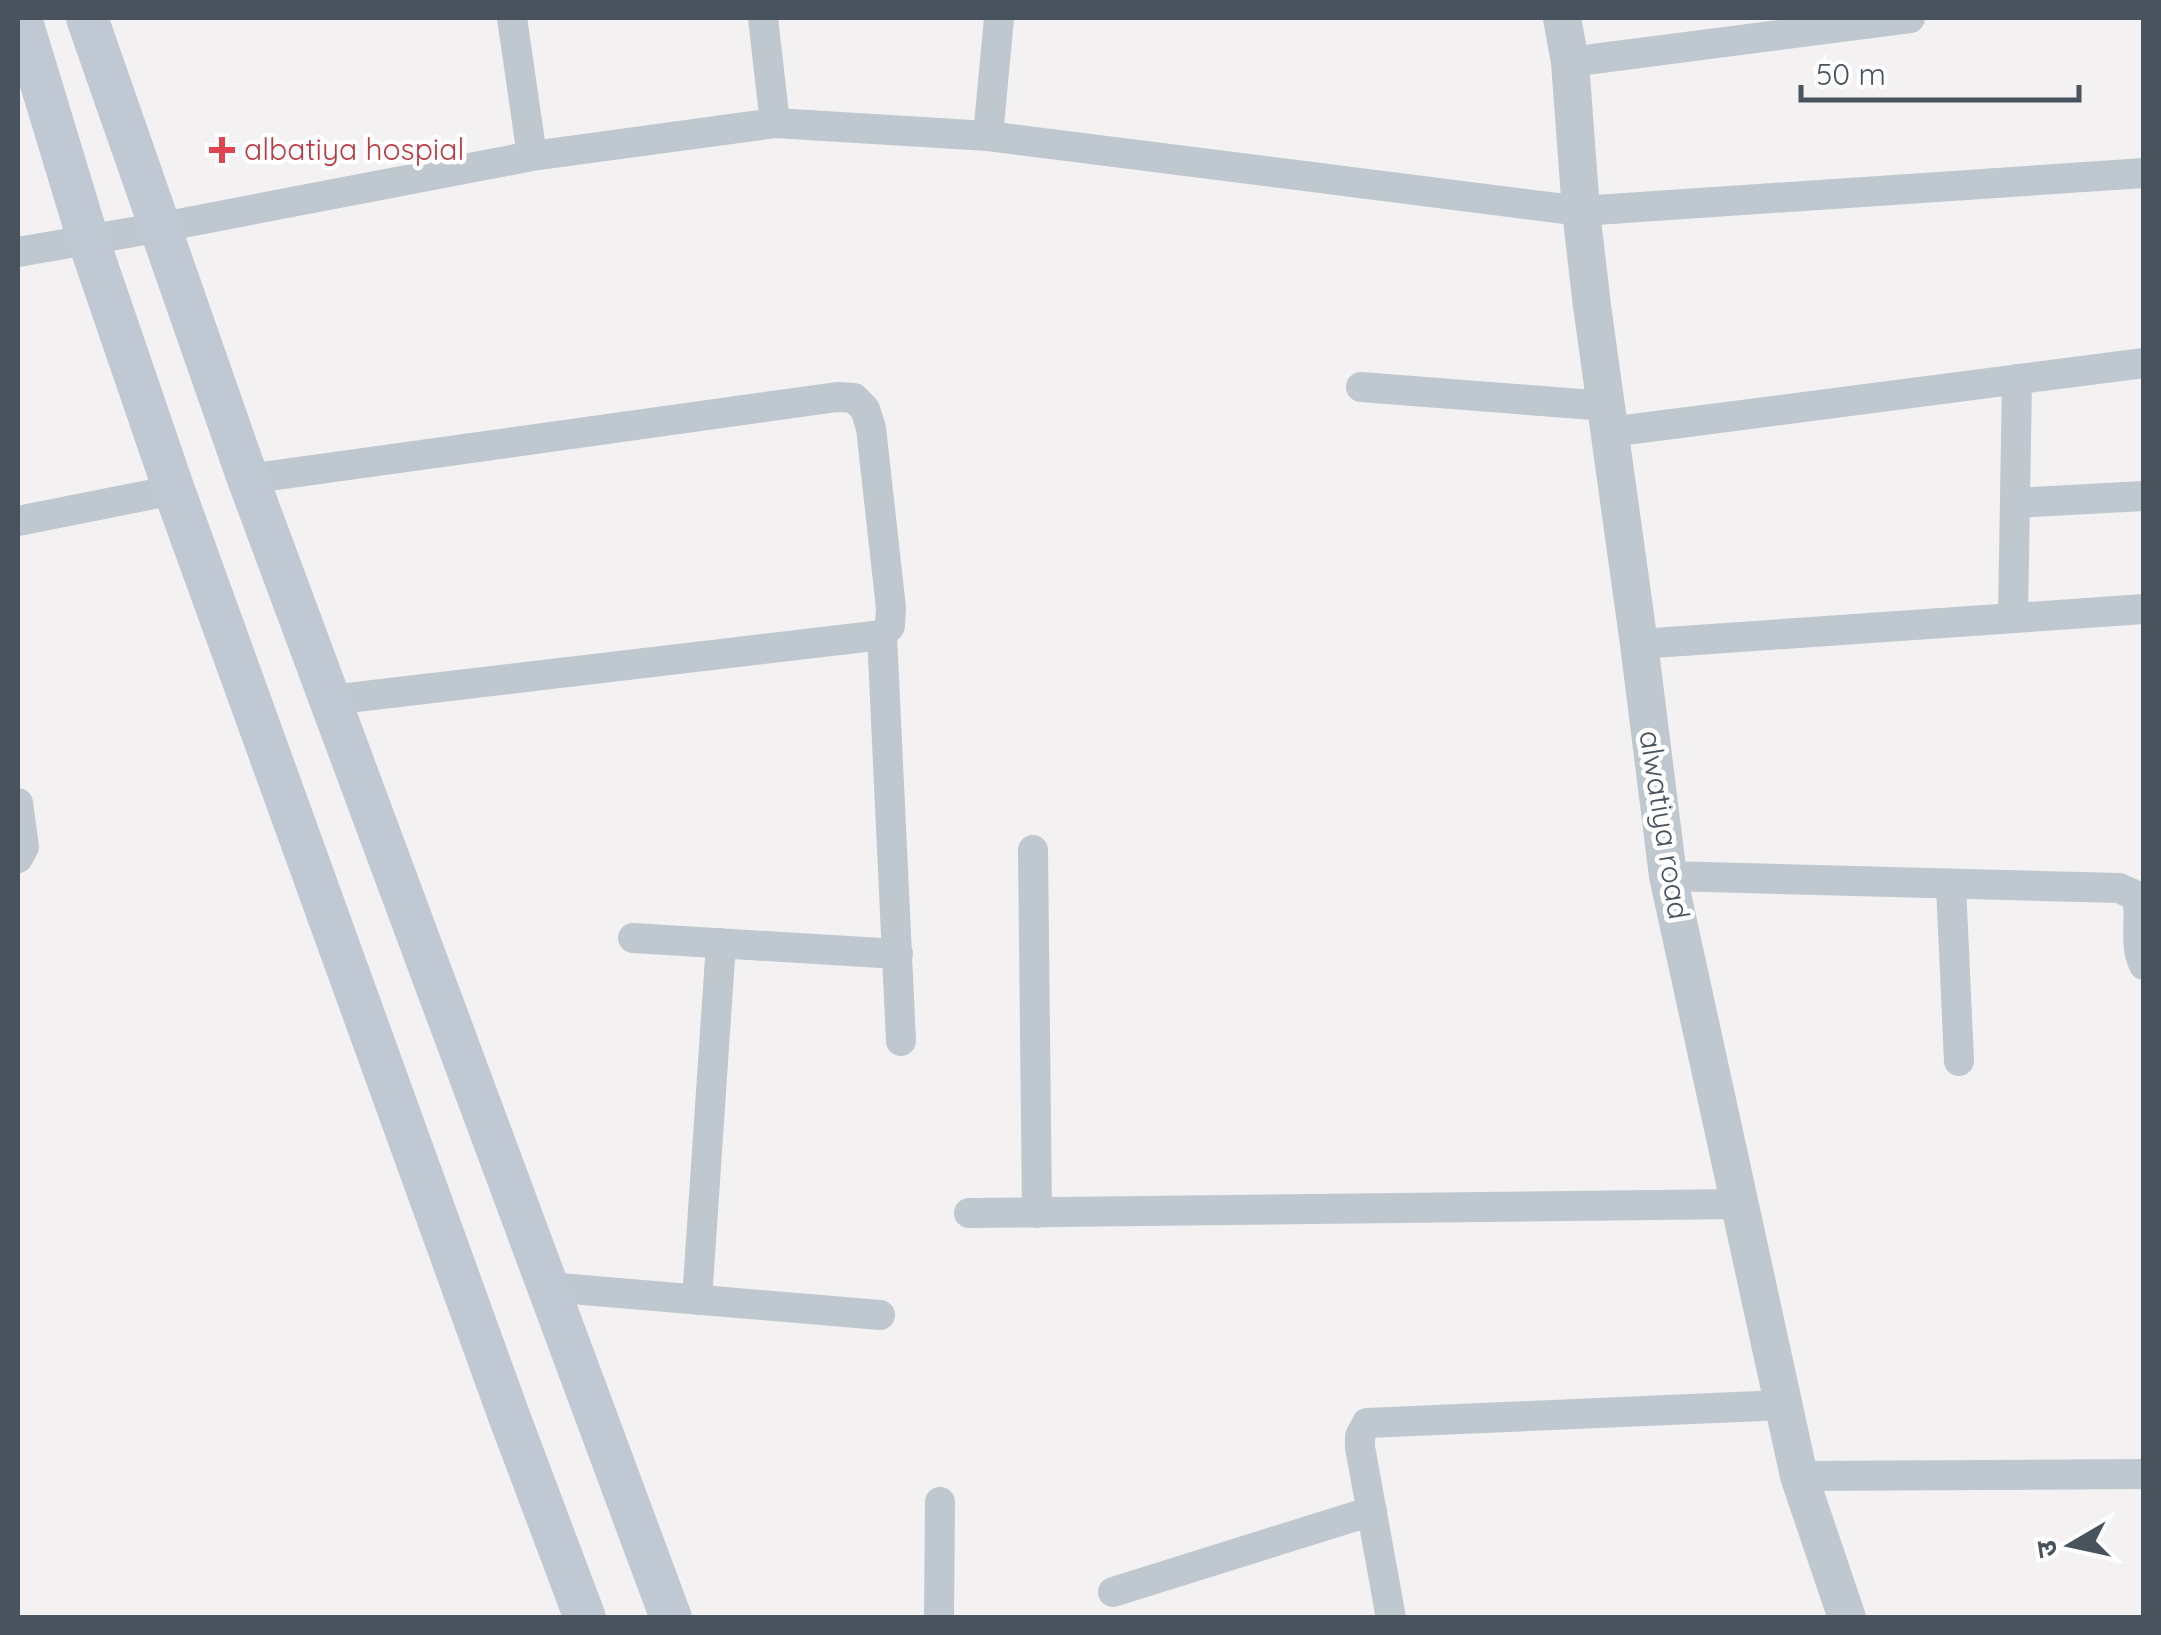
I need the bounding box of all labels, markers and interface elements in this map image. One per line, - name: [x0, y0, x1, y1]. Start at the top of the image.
- scale bar: [1801, 40, 2078, 102]
- text: 50 m: [1816, 55, 1886, 93]
- place label: albatiya hospial: [244, 130, 464, 168]
- marker: albatiya hospial: [209, 137, 235, 163]
- street label: alwatiya road: [1631, 728, 1699, 922]
- north arrow: [2021, 1495, 2121, 1595]
- text: उ: [2027, 1538, 2064, 1560]

